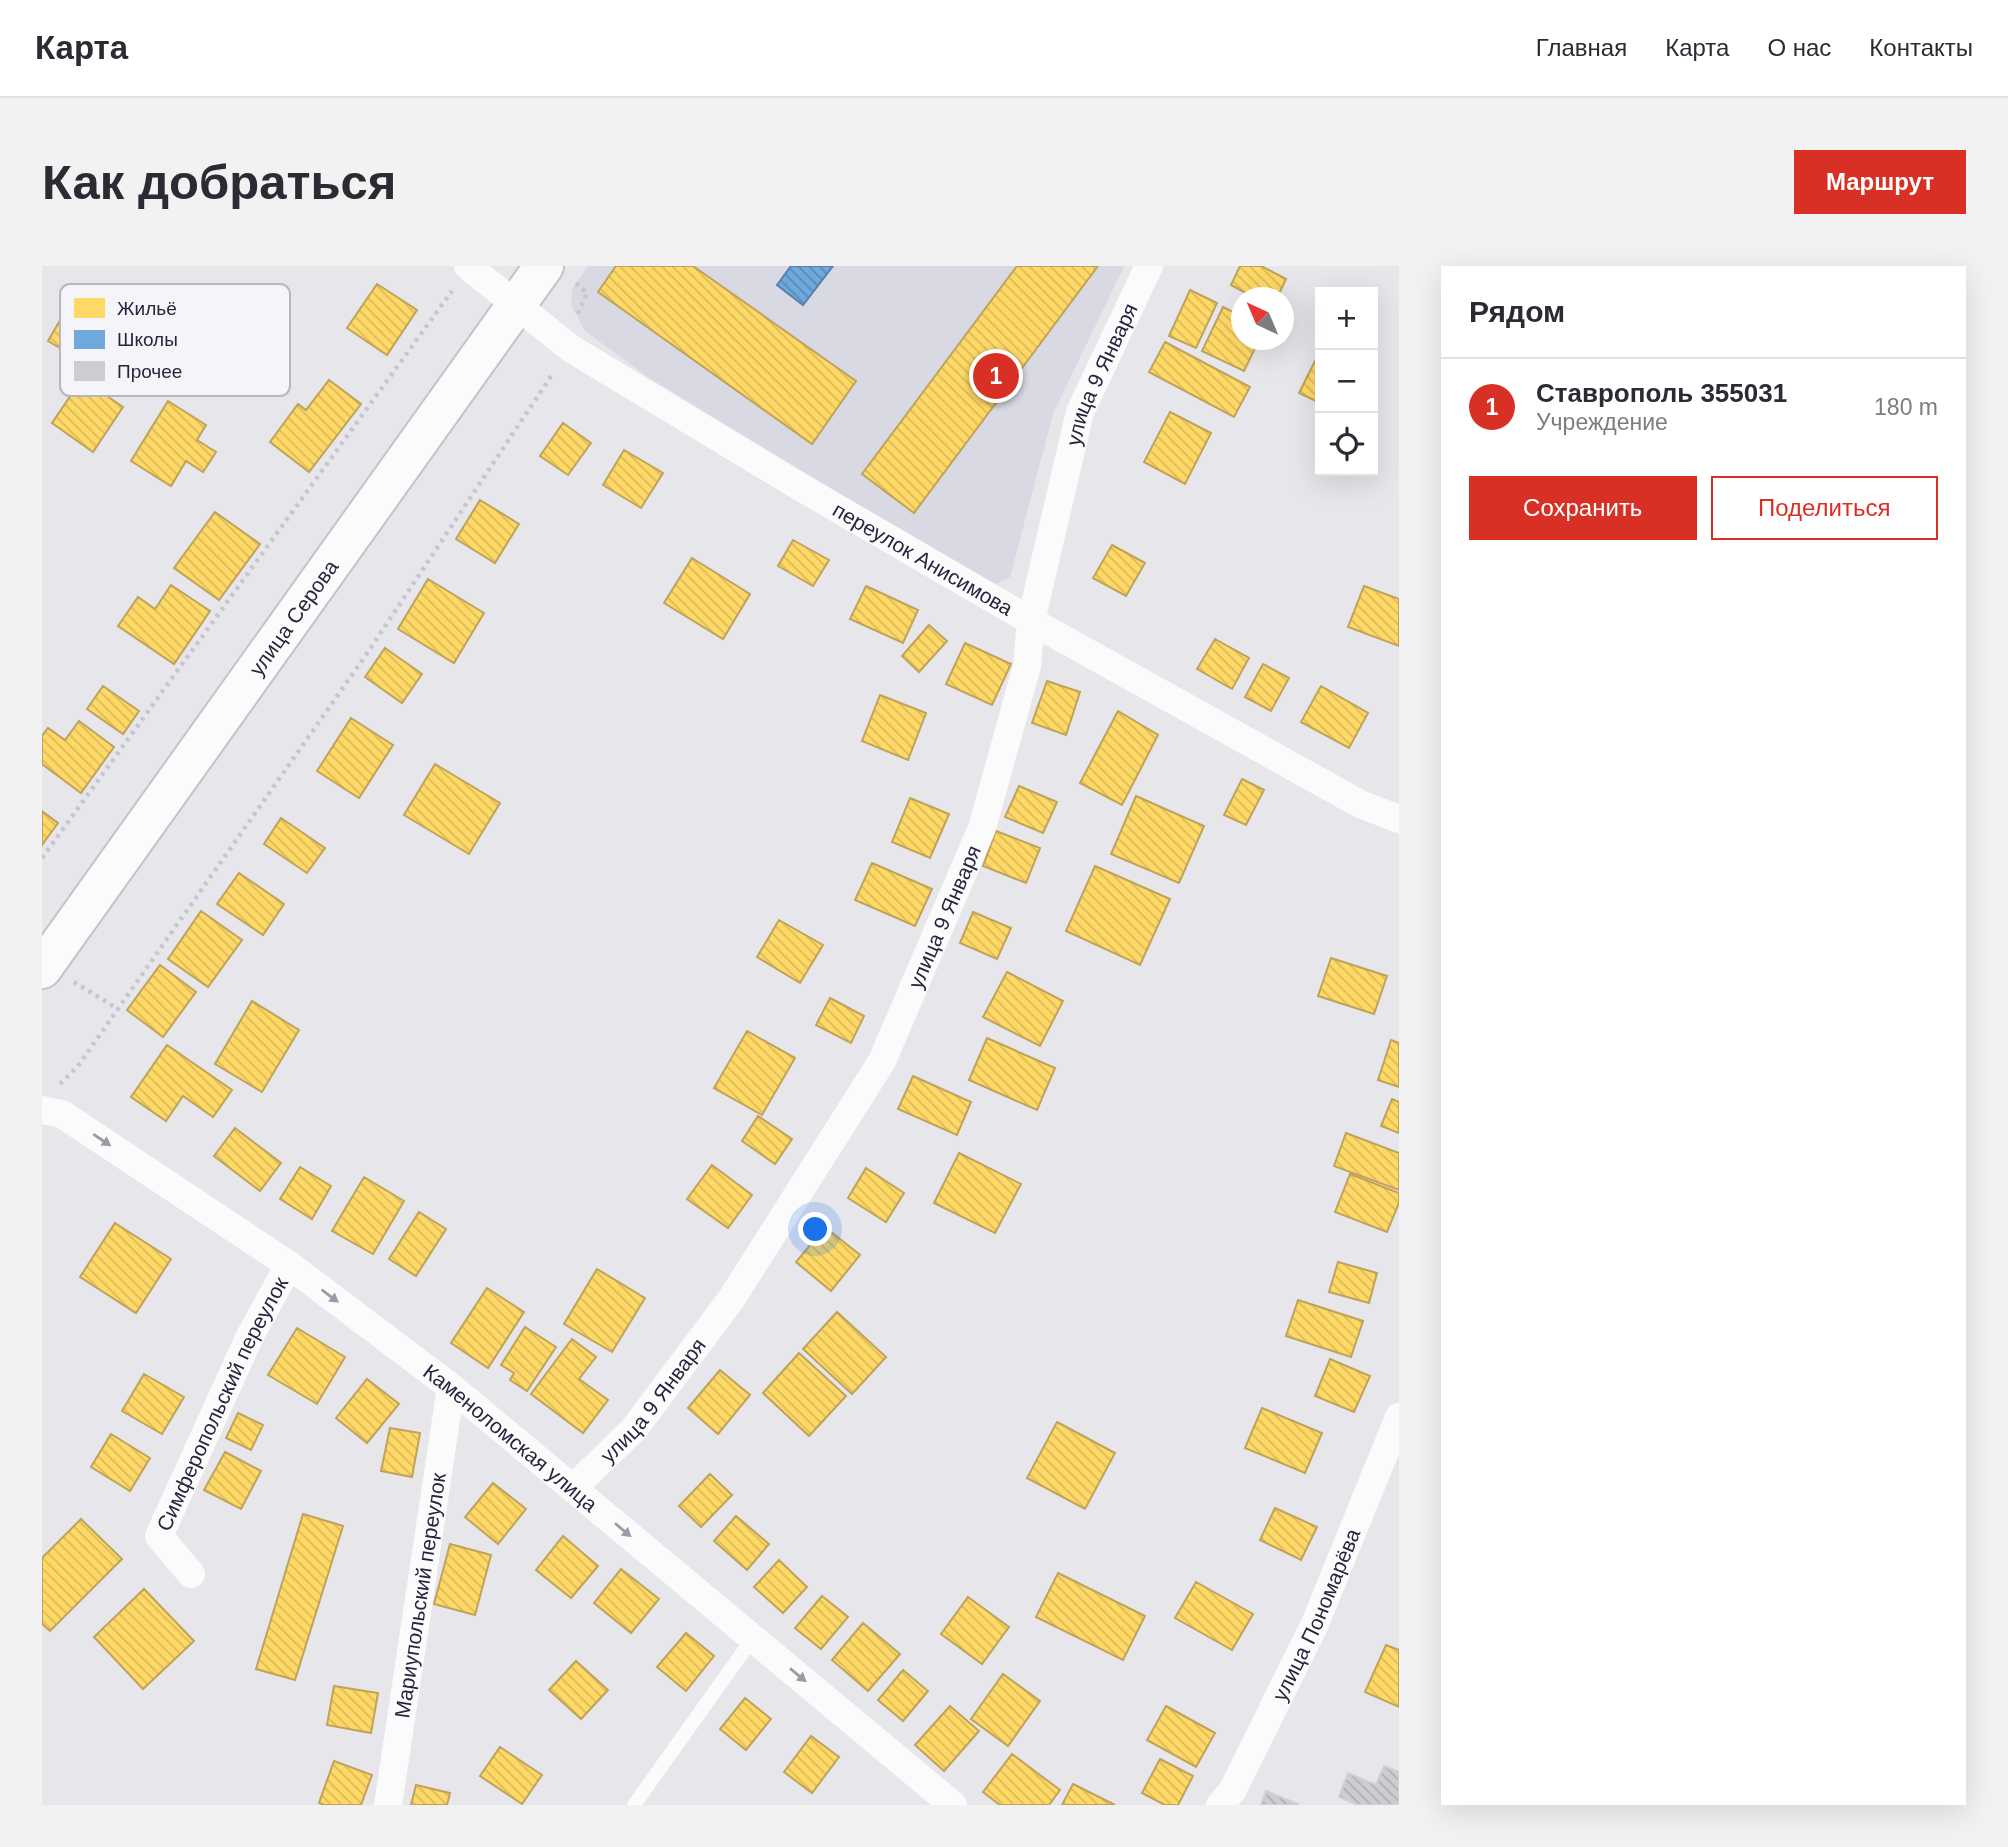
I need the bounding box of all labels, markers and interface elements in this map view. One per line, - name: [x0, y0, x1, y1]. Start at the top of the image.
- text: Карта: [35, 29, 128, 66]
- text: Главная: [1536, 34, 1627, 61]
- text: Карта: [1665, 34, 1729, 61]
- text: О нас: [1767, 34, 1831, 61]
- text: Контакты: [1869, 34, 1973, 61]
- button: Маршрут: [1794, 150, 1966, 214]
- text: Как добраться: [42, 155, 396, 209]
- legend: [60, 284, 290, 396]
- north arrow: [1231, 287, 1294, 350]
- map controls: [1315, 287, 1378, 476]
- button: +: [1315, 287, 1378, 350]
- text: Рядом: [1469, 295, 1565, 328]
- text: Жильё: [117, 298, 177, 319]
- street label: улица 9 Января: [1061, 299, 1141, 448]
- text: Школы: [117, 329, 178, 350]
- pin: 1: [973, 350, 1019, 402]
- button: −: [1315, 350, 1378, 413]
- text: Прочее: [117, 361, 182, 382]
- text: Ставрополь 355031: [1536, 378, 1787, 408]
- text: 1: [1486, 394, 1498, 420]
- text: 180 m: [1874, 394, 1938, 420]
- text: Учреждение: [1536, 409, 1668, 435]
- button: locate: [1315, 413, 1378, 476]
- button: Сохранить: [1469, 476, 1697, 540]
- button: Поделиться: [1711, 476, 1938, 540]
- street label: переулок Анисимова: [829, 497, 1017, 620]
- street label: улица Серова: [244, 555, 342, 680]
- street label: улица 9 Января: [903, 842, 985, 992]
- one-way arrow: [93, 1133, 111, 1147]
- your location: [798, 1212, 832, 1246]
- street label: Симферопольский переулок: [152, 1272, 292, 1534]
- one-way arrow: [321, 1289, 339, 1303]
- street label: улица 9 Января: [595, 1333, 710, 1467]
- street label: Каменоломская улица: [419, 1359, 603, 1516]
- street label: Мариупольский переулок: [390, 1470, 450, 1720]
- one-way arrow: [613, 1522, 631, 1537]
- street label: улица Пономарёва: [1267, 1525, 1364, 1704]
- one-way arrow: [789, 1667, 806, 1682]

